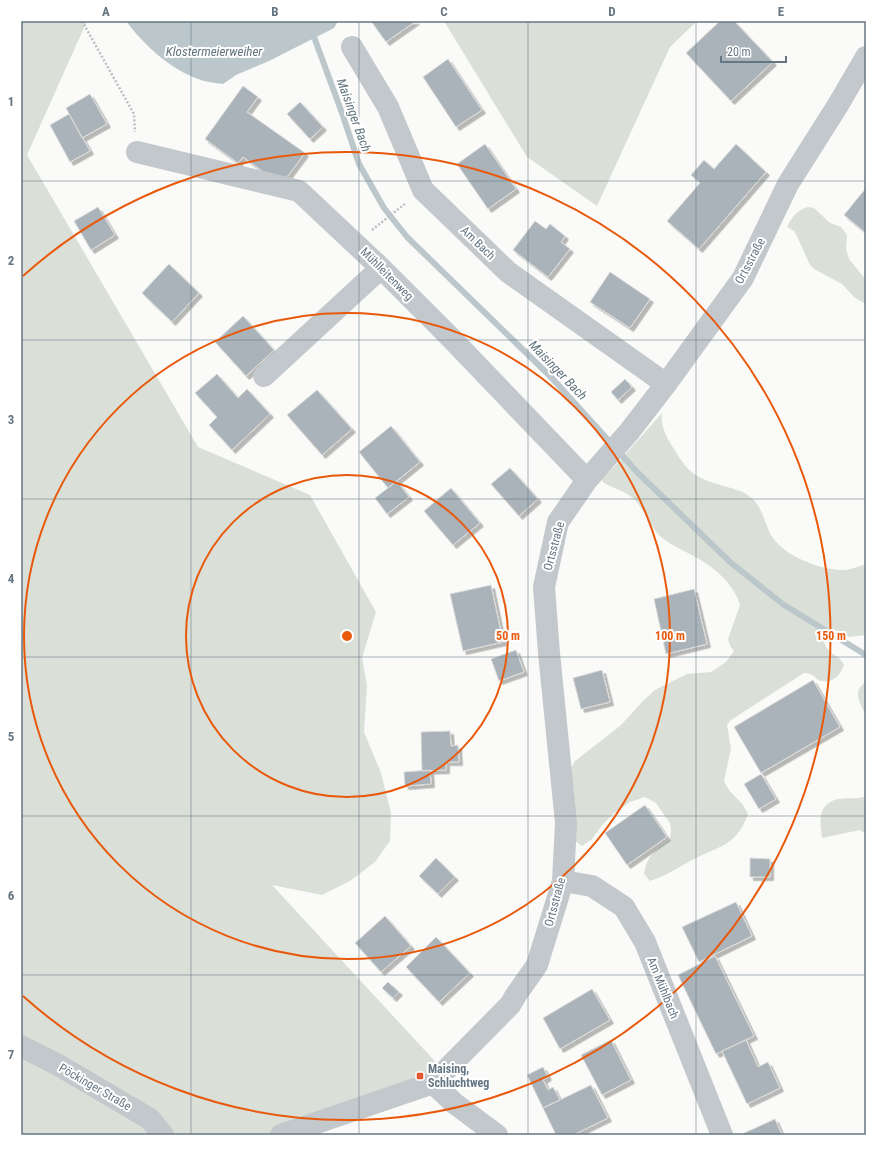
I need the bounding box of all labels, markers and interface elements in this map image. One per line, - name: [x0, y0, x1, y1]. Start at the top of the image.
- text: A: [102, 4, 110, 19]
- text: B: [271, 4, 279, 19]
- text: C: [440, 4, 448, 19]
- text: D: [608, 4, 616, 19]
- text: E: [778, 4, 785, 19]
- scale bar: [721, 38, 786, 64]
- water label: Klostermeierweiher: [166, 44, 263, 59]
- text: 20 m: [727, 45, 751, 59]
- water label: Maisinger Bach: [334, 76, 374, 154]
- text: 1: [8, 94, 14, 109]
- street label: Am Bach: [458, 223, 498, 263]
- street label: Ortsstraße: [732, 235, 768, 286]
- street label: Mühlleitenweg: [358, 245, 416, 303]
- text: 2: [8, 253, 15, 268]
- water label: Maisinger Bach: [526, 337, 590, 403]
- text: 3: [8, 412, 14, 427]
- street label: Ortsstraße: [541, 520, 567, 572]
- text: 4: [8, 571, 15, 586]
- centre of rings: [340, 629, 354, 643]
- text: 50 m: [496, 629, 520, 643]
- text: 100 m: [655, 629, 685, 643]
- text: 150 m: [816, 629, 846, 643]
- text: 5: [8, 729, 15, 744]
- street label: Ortsstraße: [542, 876, 568, 928]
- text: 6: [8, 888, 15, 903]
- street label: Am Mühlbach: [644, 955, 682, 1021]
- text: 7: [8, 1047, 15, 1062]
- street label: Pöckinger Straße: [56, 1061, 134, 1113]
- place label: Maising, Schluchtweg: [428, 1062, 489, 1090]
- marker: Maising, Schluchtweg: [415, 1071, 425, 1081]

